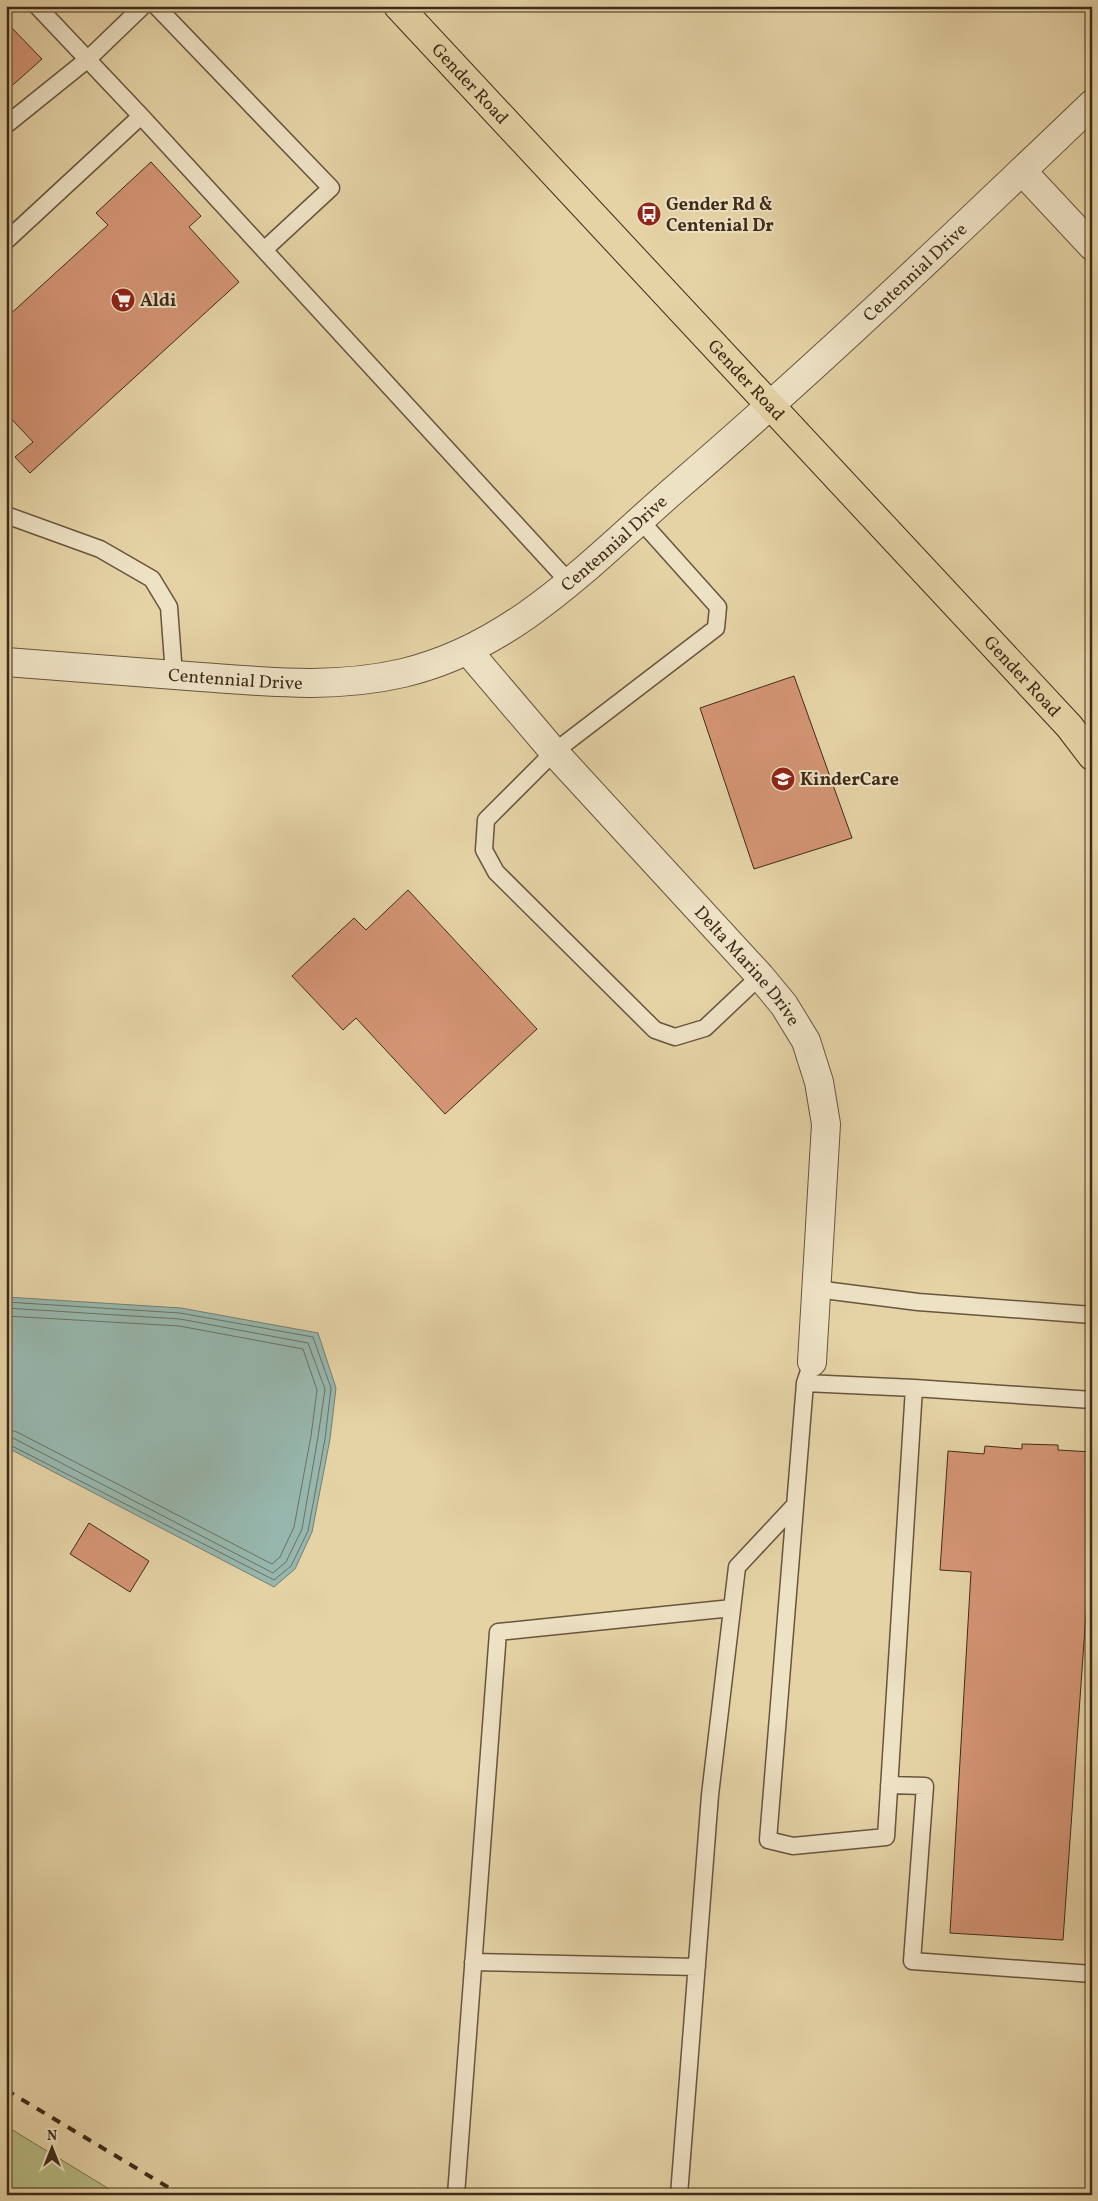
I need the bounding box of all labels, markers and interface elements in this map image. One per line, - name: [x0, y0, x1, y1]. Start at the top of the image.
- street label: Gender Road: [425, 38, 513, 131]
- place label: Gender Rd & Centenial Dr: [666, 193, 774, 239]
- bus stop icon: Gender Rd & Centenial Dr: [636, 201, 662, 227]
- street label: Centennial Drive: [858, 218, 974, 328]
- supermarket icon: Aldi: [110, 287, 136, 313]
- place label: Aldi: [140, 289, 176, 314]
- street label: Gender Road: [701, 335, 790, 427]
- street label: Centennial Drive: [556, 490, 674, 598]
- street label: Gender Road: [977, 631, 1066, 723]
- street label: Centennial Drive: [167, 664, 303, 697]
- school or university icon: KinderCare: [770, 766, 796, 792]
- place label: KinderCare: [800, 768, 899, 793]
- street label: Delta Marine Drive: [688, 901, 805, 1031]
- north arrow: [28, 2124, 78, 2174]
- text: N: [47, 2127, 57, 2146]

